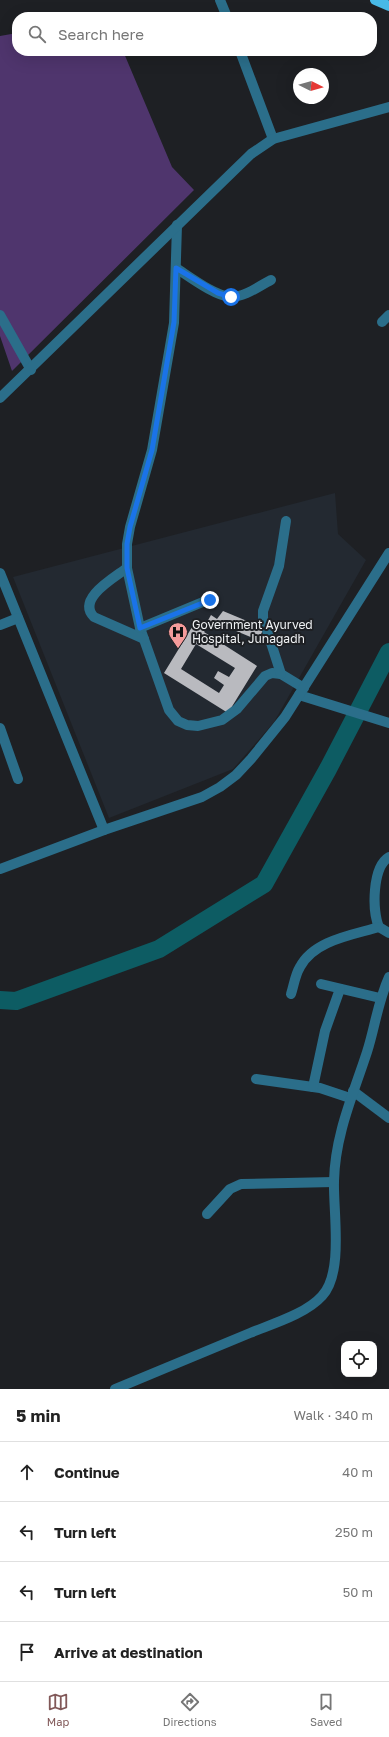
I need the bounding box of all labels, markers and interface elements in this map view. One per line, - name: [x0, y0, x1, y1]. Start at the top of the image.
- search box: [12, 12, 377, 56]
- icon: search: [26, 23, 48, 45]
- text: Search here: [58, 25, 144, 43]
- north arrow: [293, 68, 329, 104]
- route start: [222, 288, 240, 306]
- route end: [201, 591, 219, 609]
- place label: Government Ayurved Hospital, Junagadh: [192, 617, 313, 646]
- hospital icon: Government Ayurved Hospital, Junagadh: [167, 621, 189, 649]
- map controls: [341, 1341, 377, 1377]
- button: locate: [341, 1341, 377, 1377]
- text: 5 min: [16, 1405, 60, 1426]
- text: Walk · 340 m: [293, 1407, 373, 1423]
- icon: ahead: [16, 1461, 38, 1483]
- text: Continue: [54, 1463, 120, 1481]
- text: 40 m: [342, 1464, 373, 1480]
- icon: left: [16, 1521, 38, 1543]
- text: Turn left: [54, 1523, 116, 1541]
- text: 250 m: [335, 1524, 373, 1540]
- icon: left: [16, 1581, 38, 1603]
- text: Turn left: [54, 1583, 116, 1601]
- text: 50 m: [343, 1584, 373, 1600]
- icon: arrive: [16, 1641, 38, 1663]
- text: Arrive at destination: [54, 1643, 203, 1661]
- tab: Map: [47, 1691, 69, 1728]
- tab: Directions: [163, 1691, 217, 1728]
- tab: Saved: [310, 1691, 342, 1728]

